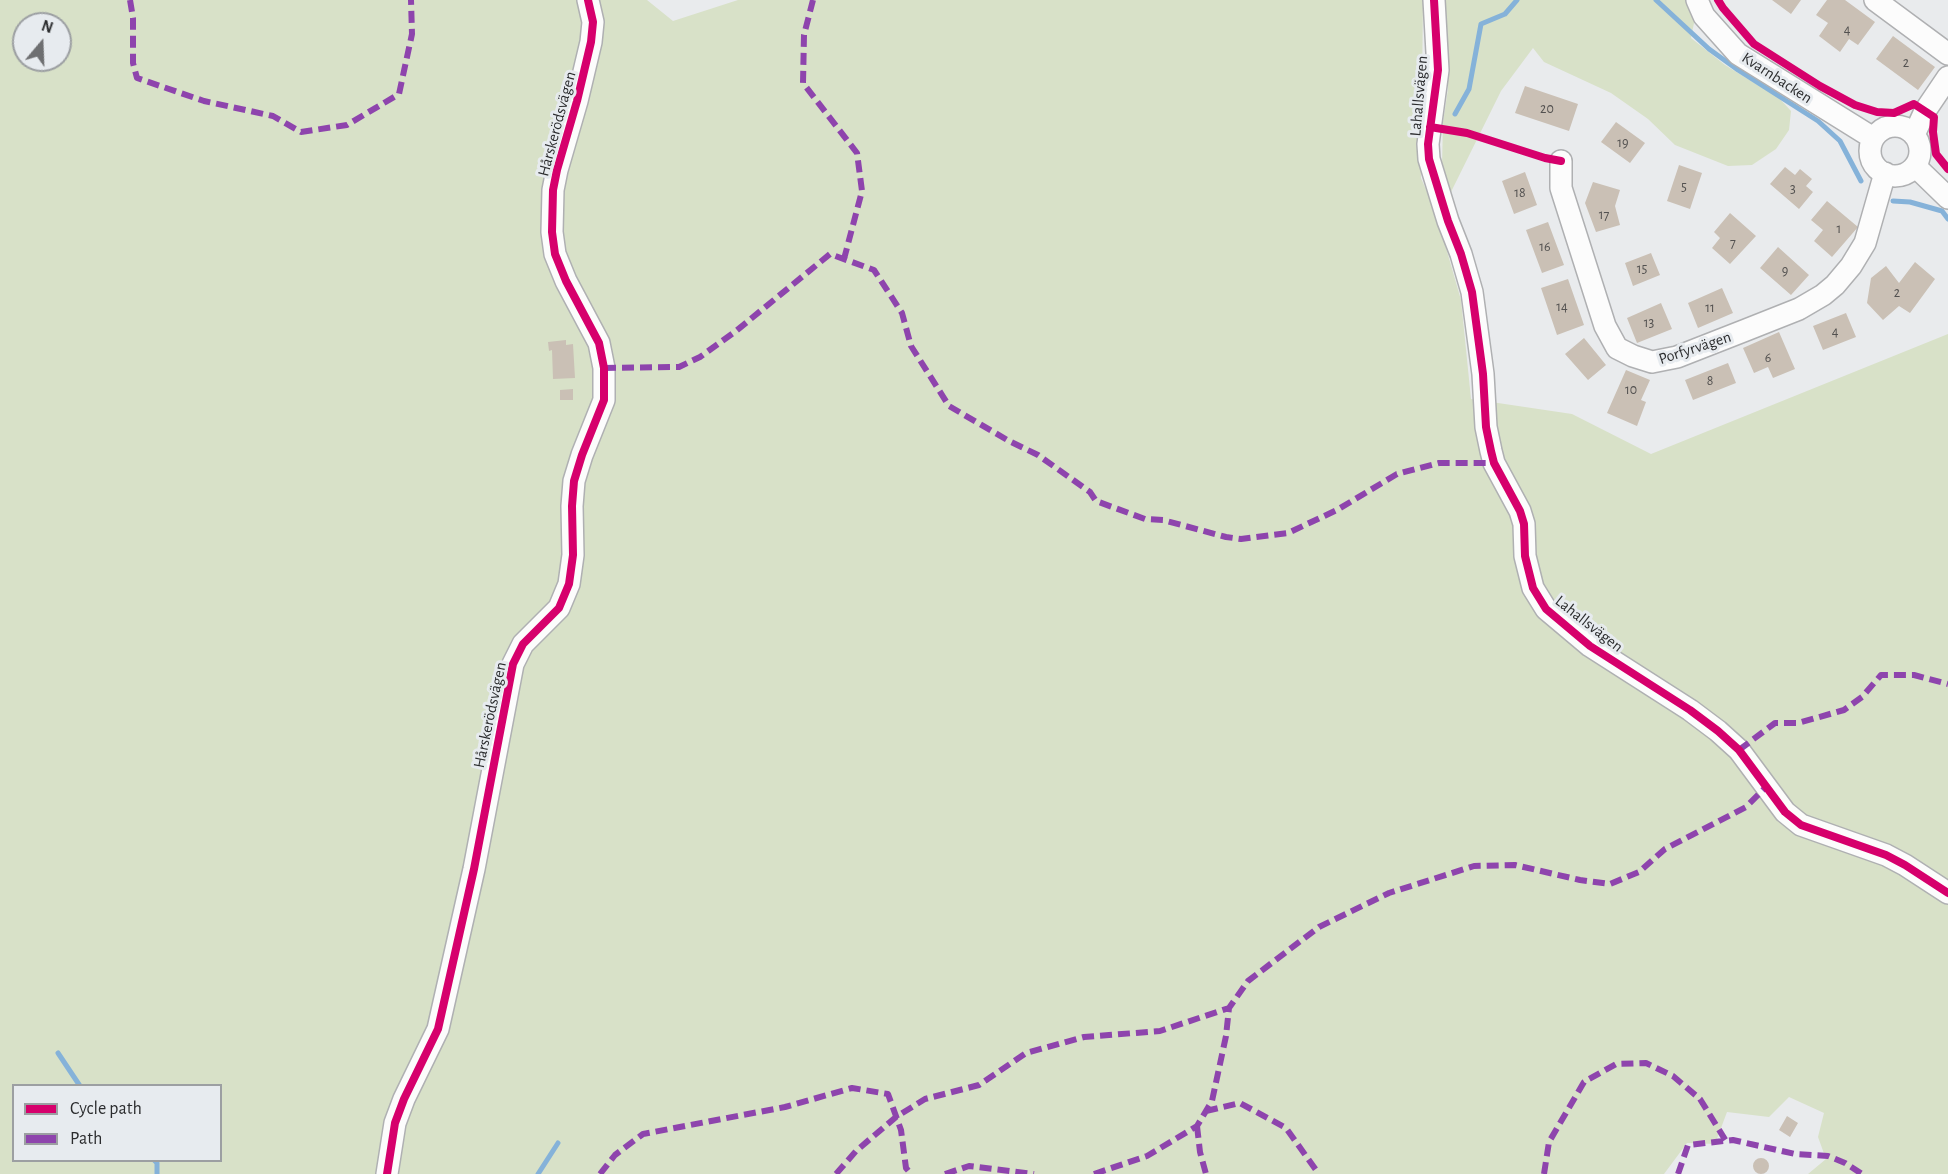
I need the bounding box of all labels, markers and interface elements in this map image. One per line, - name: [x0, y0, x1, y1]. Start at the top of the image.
- north arrow: [12, 12, 72, 72]
- text: N: [39, 17, 55, 36]
- house number: 4: [1844, 22, 1850, 38]
- street label: Kvarnbacken: [1738, 48, 1816, 108]
- street label: Lahallsvägen: [1406, 55, 1432, 137]
- house number: 2: [1903, 55, 1909, 71]
- street label: Hårskerödsvägen: [534, 69, 580, 179]
- house number: 20: [1540, 101, 1554, 117]
- house number: 19: [1617, 135, 1629, 151]
- house number: 5: [1681, 179, 1687, 195]
- house number: 3: [1790, 181, 1796, 197]
- house number: 18: [1514, 185, 1526, 201]
- house number: 17: [1599, 207, 1609, 223]
- house number: 1: [1837, 221, 1841, 237]
- house number: 7: [1730, 235, 1736, 251]
- house number: 16: [1539, 239, 1551, 255]
- house number: 15: [1637, 261, 1647, 277]
- house number: 9: [1782, 263, 1788, 279]
- house number: 2: [1894, 285, 1900, 301]
- house number: 14: [1556, 299, 1568, 315]
- house number: 11: [1705, 300, 1715, 316]
- house number: 13: [1644, 315, 1654, 331]
- house number: 4: [1832, 324, 1838, 340]
- street label: Porfyrvägen: [1656, 327, 1734, 369]
- house number: 6: [1765, 350, 1771, 366]
- house number: 8: [1707, 373, 1713, 389]
- house number: 10: [1625, 382, 1637, 398]
- street label: Lahallsvägen: [1551, 592, 1627, 656]
- street label: Hårskerödsvägen: [469, 660, 511, 770]
- legend: [12, 1084, 222, 1162]
- text: Cycle path: [70, 1100, 142, 1118]
- text: Path: [70, 1130, 102, 1148]

